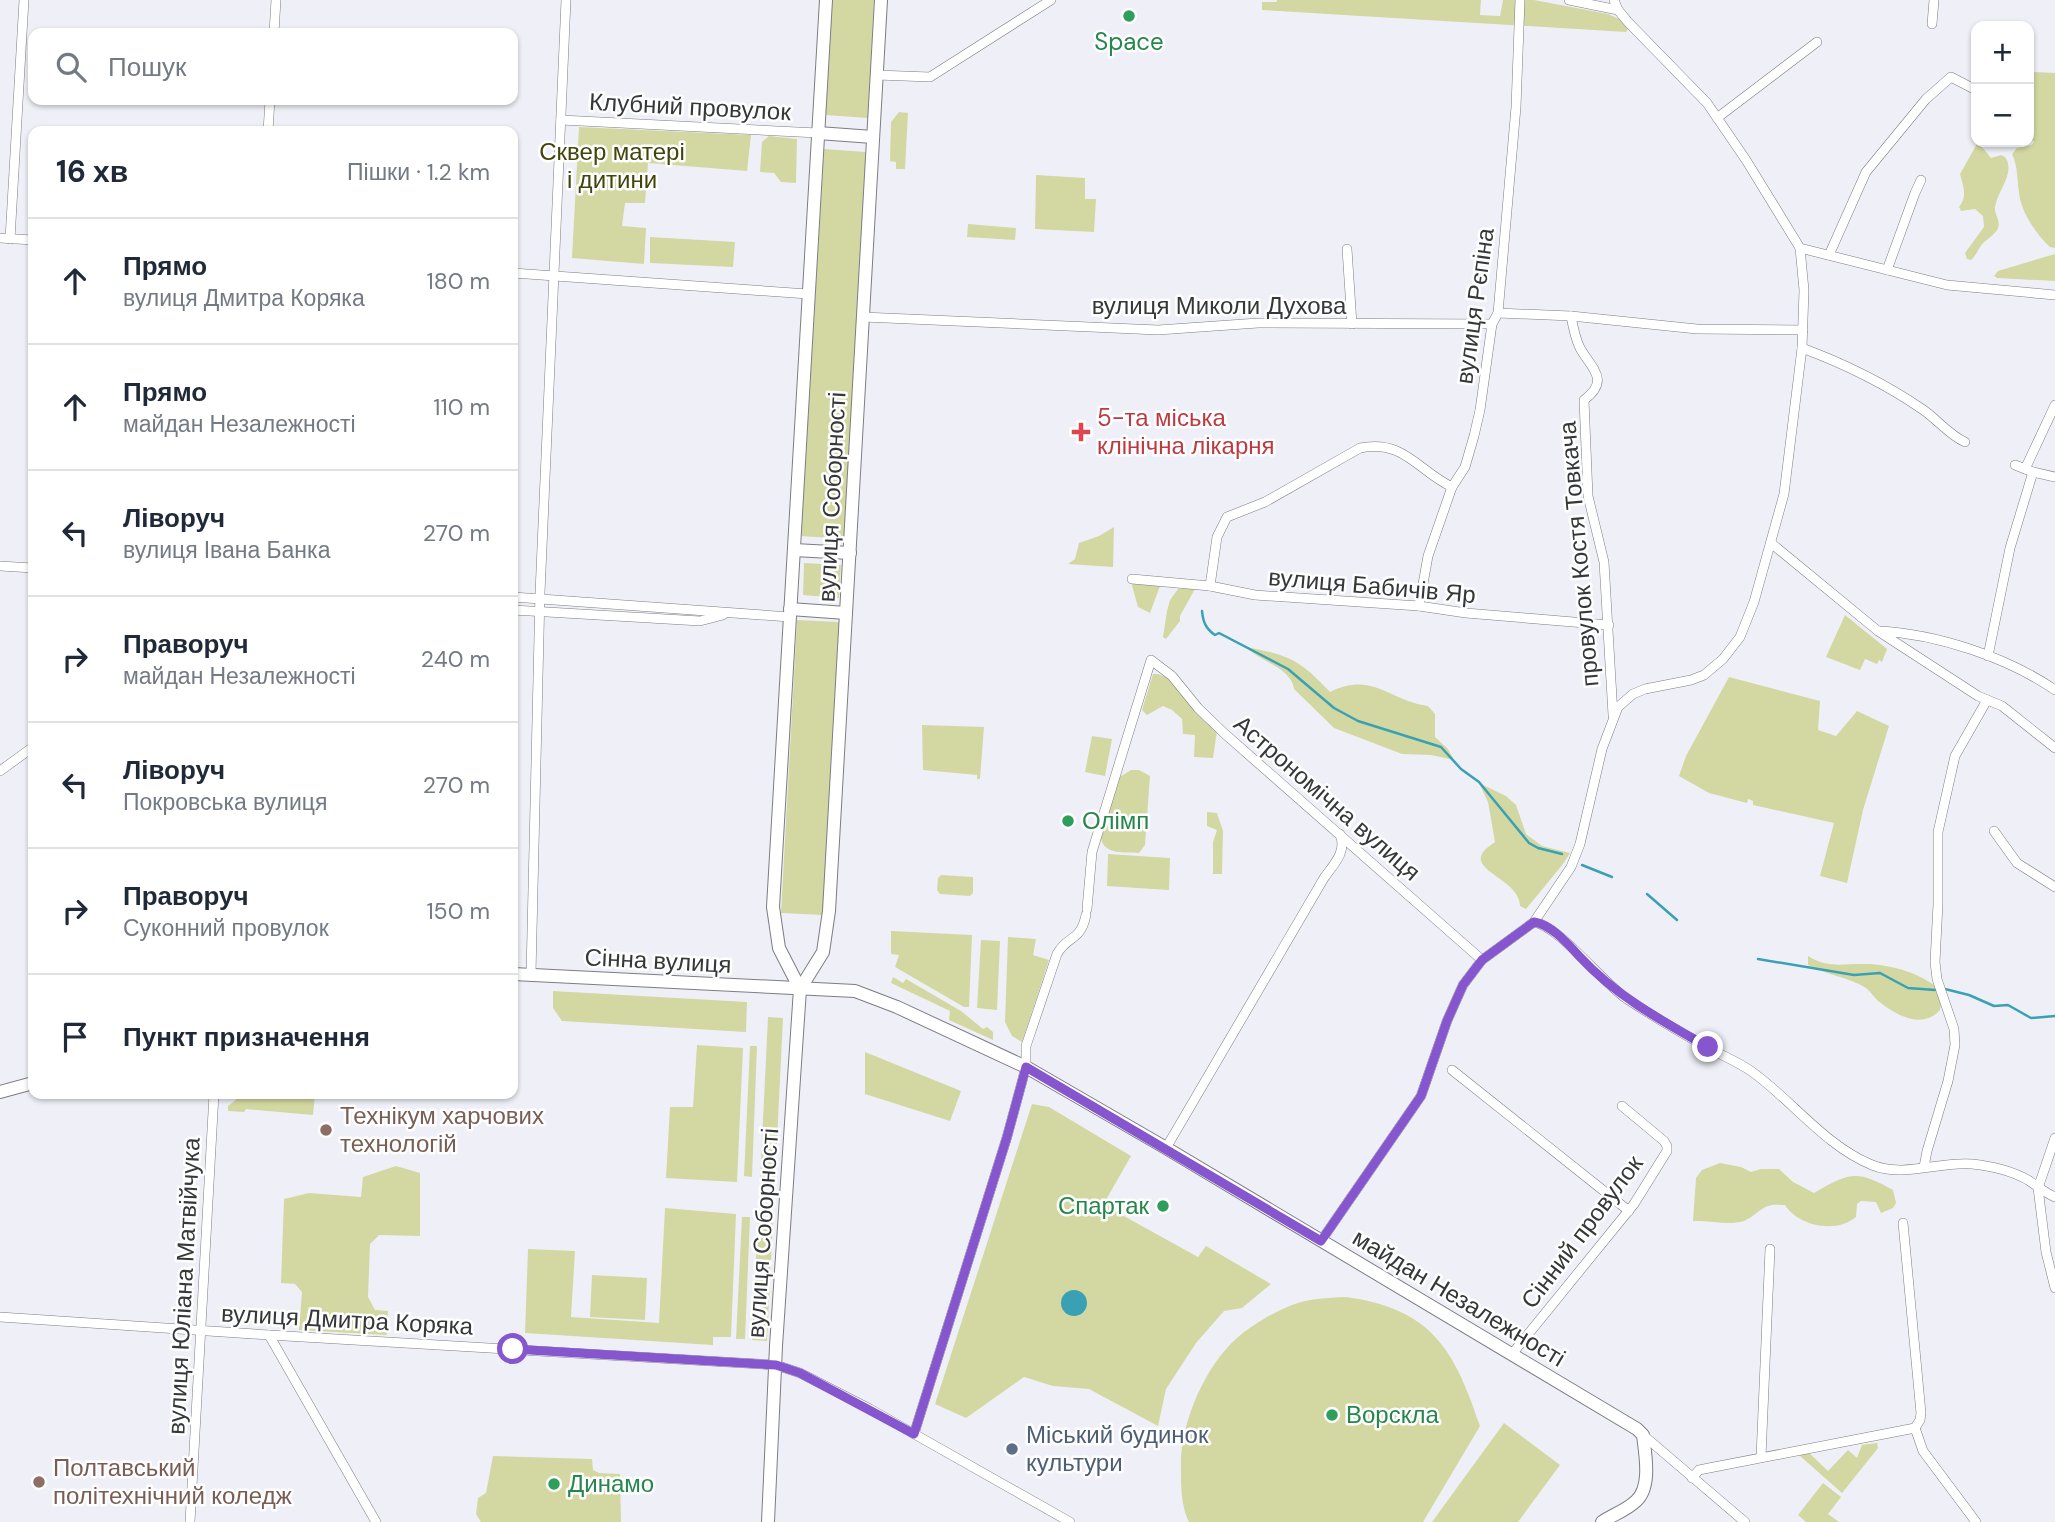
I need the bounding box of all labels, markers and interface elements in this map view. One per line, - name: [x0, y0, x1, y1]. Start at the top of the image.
- marker: Space: [1121, 8, 1137, 24]
- map controls: [1971, 21, 2034, 147]
- button: +: [1971, 21, 2034, 84]
- place label: Space: [1094, 26, 1164, 57]
- search box: [28, 28, 518, 105]
- icon: search: [52, 48, 90, 86]
- text: Пошук: [108, 50, 186, 84]
- button: −: [1971, 84, 2034, 147]
- street label: Клубний провулок: [588, 86, 792, 127]
- park label: Сквер матері і дитини: [539, 136, 685, 195]
- text: 16 хв: [56, 152, 128, 191]
- text: Пішки · 1.2 km: [347, 157, 490, 187]
- street label: вулиця Рєпіна: [1448, 225, 1501, 386]
- text: Прямо: [123, 249, 207, 283]
- icon: ahead: [56, 262, 94, 300]
- text: 180 m: [426, 266, 490, 296]
- text: вулиця Дмитра Коряка: [123, 283, 365, 313]
- street label: вулиця Миколи Духова: [1092, 290, 1347, 321]
- text: Прямо: [123, 375, 207, 409]
- icon: ahead: [56, 388, 94, 426]
- street label: вулиця Соборності: [811, 391, 852, 603]
- text: 110 m: [433, 392, 490, 422]
- place label: 5-та міська клінічна лікарня: [1097, 402, 1275, 461]
- text: майдан Незалежності: [123, 409, 356, 439]
- street label: провулок Костя Товкача: [1551, 419, 1606, 688]
- marker: 5-та міська клінічна лікарня: [1071, 422, 1091, 442]
- text: Ліворуч: [123, 501, 225, 535]
- icon: left: [56, 514, 94, 552]
- text: 270 m: [423, 518, 490, 548]
- text: вулиця Івана Банка: [123, 535, 330, 565]
- street label: вулиця Бабичів Яр: [1267, 561, 1477, 610]
- text: Праворуч: [123, 627, 249, 661]
- icon: right: [56, 640, 94, 678]
- text: 240 m: [421, 644, 490, 674]
- text: майдан Незалежності: [123, 661, 356, 691]
- street label: Астрономічна вулиця: [1228, 708, 1427, 887]
- text: Ліворуч: [123, 753, 225, 787]
- icon: left: [56, 766, 94, 804]
- text: 270 m: [423, 770, 490, 800]
- text: Покровська вулиця: [123, 787, 328, 817]
- place label: Олімп: [1082, 805, 1149, 836]
- marker: Олімп: [1060, 813, 1076, 829]
- text: Праворуч: [123, 879, 249, 913]
- icon: right: [56, 892, 94, 930]
- text: 150 m: [426, 896, 490, 926]
- text: Суконний провулок: [123, 913, 329, 943]
- street label: Сінна вулиця: [584, 941, 732, 980]
- icon: arrive: [56, 1018, 94, 1056]
- text: Пункт призначення: [123, 1020, 370, 1054]
- route end: [1692, 1031, 1723, 1062]
- place label: Технікум харчових технологій: [340, 1100, 544, 1159]
- marker: Технікум харчових технологій: [318, 1122, 334, 1138]
- street label: вулиця Соборності: [740, 1127, 785, 1339]
- street label: вулиця Юліана Матвійчука: [160, 1136, 207, 1435]
- street label: Сінний провулок: [1514, 1149, 1650, 1314]
- place label: Спартак: [1058, 1190, 1149, 1221]
- marker: Спартак: [1155, 1198, 1171, 1214]
- street label: майдан Незалежності: [1347, 1222, 1571, 1373]
- street label: вулиця Дмитра Коряка: [220, 1297, 474, 1342]
- route start: [497, 1333, 528, 1364]
- place label: Ворскла: [1346, 1399, 1439, 1430]
- marker: Ворскла: [1324, 1407, 1340, 1423]
- place label: Міський будинок культури: [1026, 1419, 1209, 1478]
- marker: Міський будинок культури: [1004, 1441, 1020, 1457]
- place label: Полтавський політехнічний коледж: [53, 1452, 292, 1511]
- place label: Динамо: [568, 1468, 654, 1499]
- marker: Полтавський політехнічний коледж: [31, 1474, 47, 1490]
- marker: Динамо: [546, 1476, 562, 1492]

